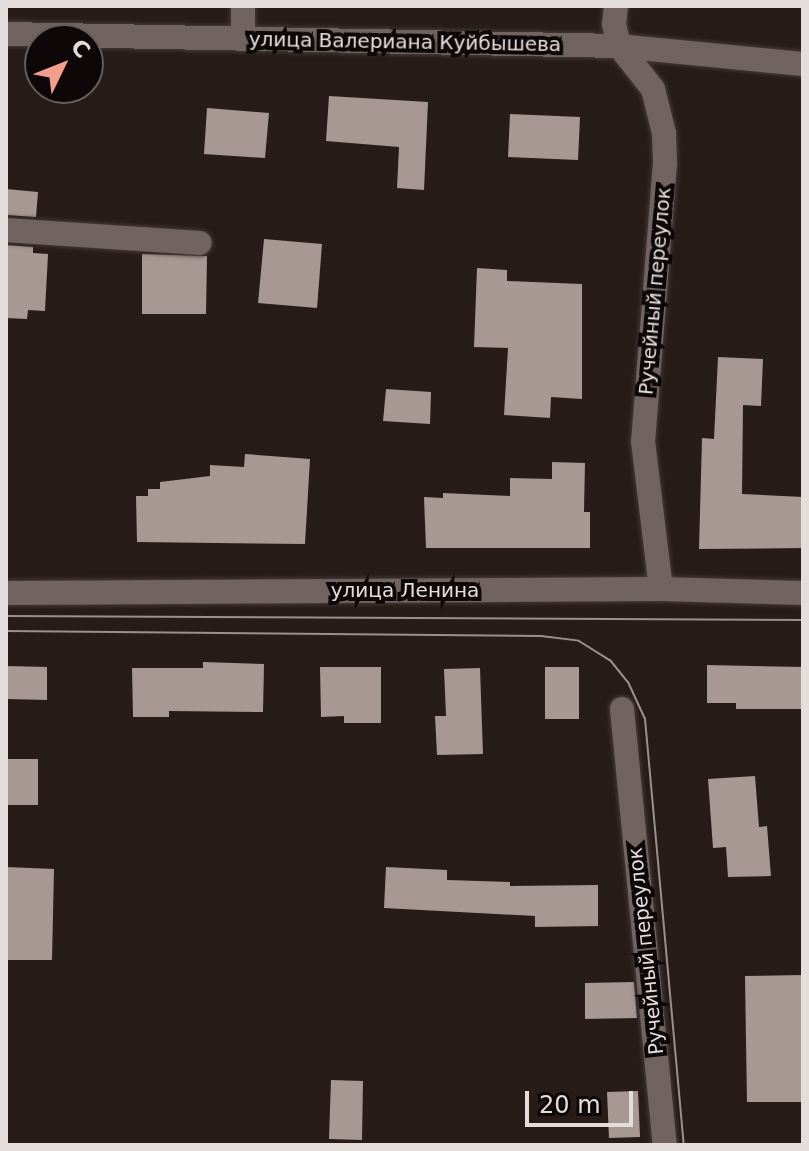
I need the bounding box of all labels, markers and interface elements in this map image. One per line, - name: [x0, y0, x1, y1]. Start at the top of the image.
- north arrow: [24, 24, 104, 104]
- street label: улица Валериана Куйбышева: [249, 27, 561, 57]
- text: С: [66, 34, 95, 63]
- street label: Ручейный переулок: [634, 186, 676, 396]
- street label: улица Ленина: [331, 578, 479, 602]
- street label: Ручейный переулок: [623, 846, 669, 1056]
- scale bar: [529, 1075, 637, 1125]
- text: 20 m: [539, 1091, 601, 1119]

